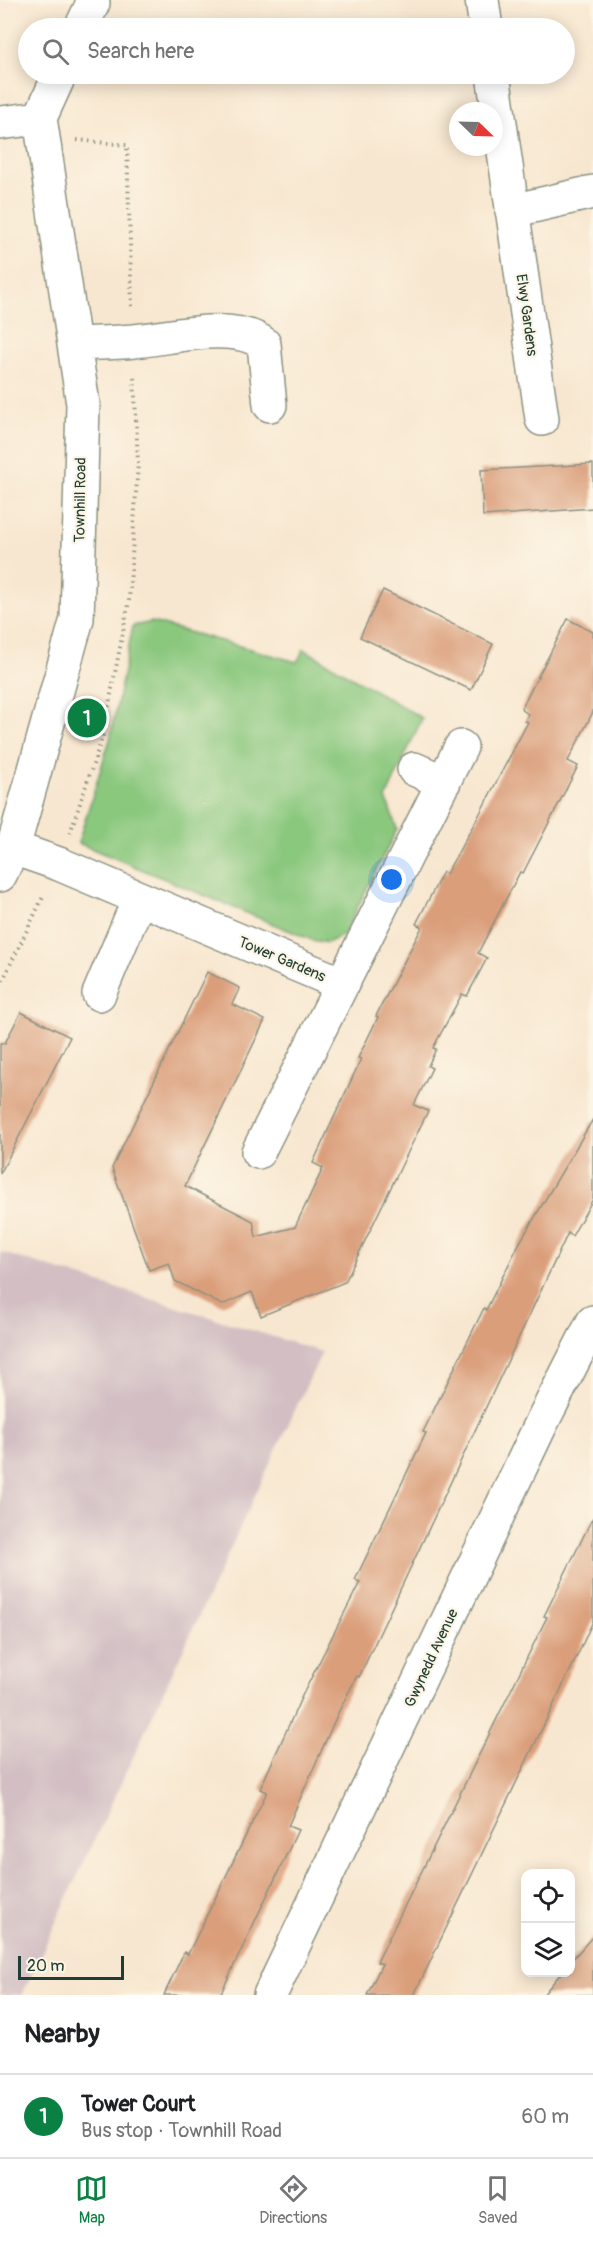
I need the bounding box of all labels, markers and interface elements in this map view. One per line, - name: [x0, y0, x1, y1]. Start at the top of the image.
- search box: [18, 18, 575, 84]
- icon: search: [39, 35, 72, 68]
- text: Search here: [87, 37, 194, 65]
- north arrow: [449, 102, 503, 156]
- street label: Elwy Gardens: [511, 273, 542, 358]
- street label: Townhill Road: [70, 457, 91, 543]
- pin: 1: [68, 696, 106, 740]
- your location: [377, 865, 406, 894]
- street label: Tower Gardens: [235, 933, 329, 987]
- street label: Gwynedd Avenue: [400, 1605, 463, 1710]
- map controls: [521, 1869, 575, 1977]
- button: locate: [521, 1869, 575, 1923]
- button: layers: [521, 1923, 575, 1977]
- scale bar: [18, 1953, 124, 1980]
- text: 20 m: [27, 1956, 65, 1976]
- text: Nearby: [24, 2018, 100, 2050]
- text: Tower Court: [81, 2090, 195, 2118]
- text: 1: [40, 2104, 47, 2129]
- text: 60 m: [522, 2104, 569, 2129]
- text: Bus stop · Townhill Road: [81, 2118, 282, 2143]
- tab: Map: [75, 2172, 108, 2228]
- tab: Directions: [259, 2172, 327, 2228]
- tab: Saved: [478, 2172, 518, 2228]

